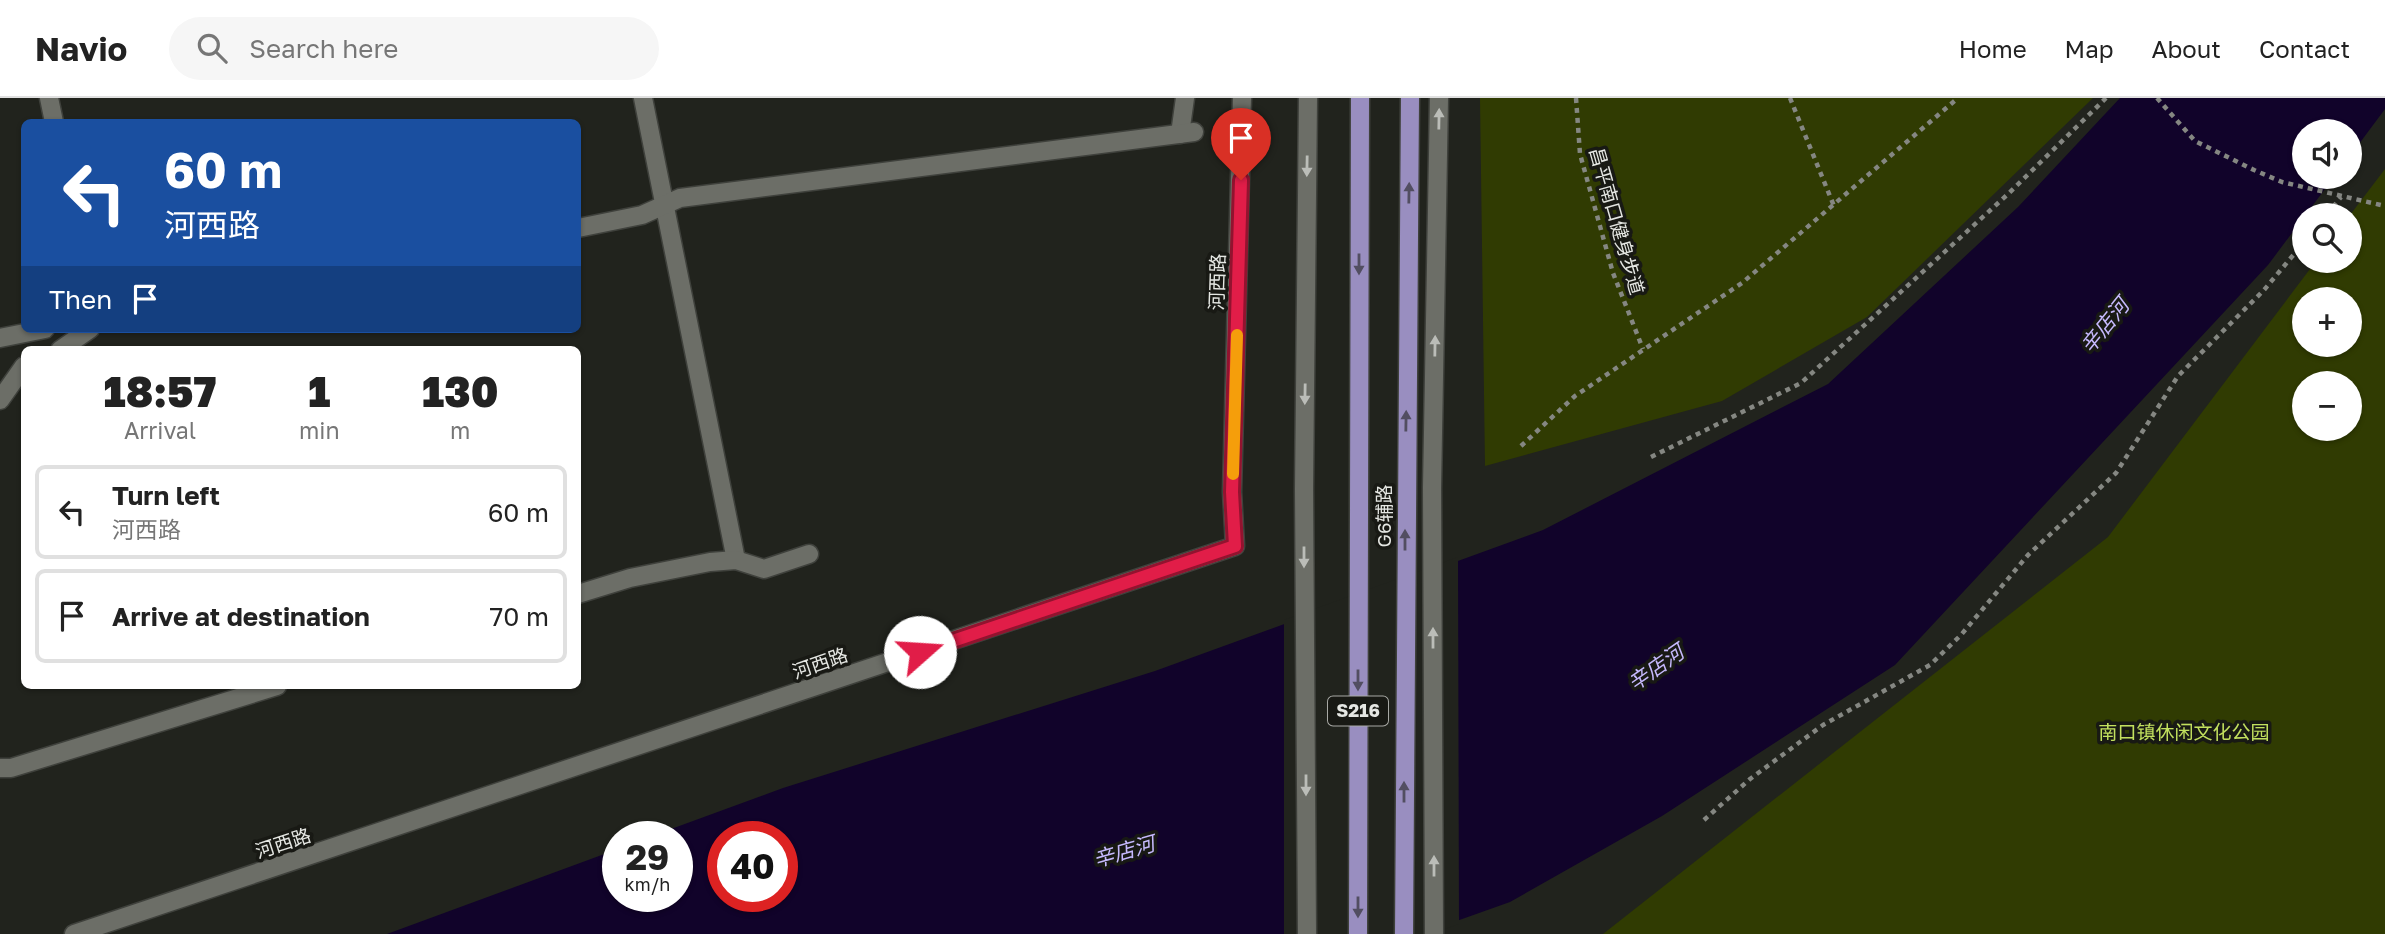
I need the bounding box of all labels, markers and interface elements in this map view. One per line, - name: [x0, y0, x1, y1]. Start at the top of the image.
- search box: [169, 17, 659, 80]
- text: Navio: [35, 29, 127, 68]
- icon: search: [193, 29, 231, 67]
- text: Search here: [249, 33, 398, 64]
- text: Home: [1959, 34, 2027, 63]
- text: Map: [2065, 34, 2114, 63]
- text: About: [2152, 34, 2221, 63]
- text: Contact: [2259, 34, 2350, 63]
- pin: [1211, 108, 1271, 180]
- one-way arrow: [1433, 108, 1445, 130]
- icon: arrive: [1222, 119, 1260, 157]
- map controls: [2292, 119, 2362, 441]
- button: sound: [2292, 119, 2362, 189]
- text: 60 m: [164, 140, 282, 199]
- street label: 昌平南口健身步道: [1585, 145, 1649, 297]
- icon: left: [49, 147, 140, 238]
- one-way arrow: [1301, 155, 1313, 177]
- one-way arrow: [1403, 182, 1415, 204]
- button: search: [2292, 203, 2362, 273]
- text: 河西路: [164, 206, 260, 244]
- street label: 河西路: [1204, 253, 1229, 311]
- one-way arrow: [1353, 253, 1365, 275]
- icon: arrive: [126, 280, 164, 318]
- text: Then: [49, 284, 112, 315]
- button: +: [2292, 287, 2362, 357]
- water label: 辛店河: [2074, 290, 2137, 358]
- one-way arrow: [1429, 335, 1441, 357]
- text: 18:57: [103, 366, 216, 416]
- text: 1: [308, 366, 330, 416]
- text: 130: [422, 366, 498, 416]
- button: −: [2292, 371, 2362, 441]
- one-way arrow: [1299, 383, 1311, 405]
- one-way arrow: [1400, 409, 1412, 431]
- text: Arrival: [124, 416, 196, 444]
- text: min: [299, 416, 340, 444]
- text: m: [450, 416, 470, 444]
- text: Turn left: [112, 480, 220, 511]
- street label: G6辅路: [1372, 485, 1395, 547]
- icon: left: [53, 493, 91, 531]
- text: 60 m: [488, 497, 549, 528]
- text: 河西路: [112, 515, 181, 543]
- one-way arrow: [1399, 529, 1411, 551]
- one-way arrow: [1298, 546, 1310, 568]
- icon: arrive: [53, 597, 91, 635]
- text: Arrive at destination: [112, 601, 370, 632]
- text: 70 m: [490, 601, 549, 632]
- position arrow: [883, 615, 957, 689]
- one-way arrow: [1427, 627, 1439, 649]
- water label: 辛店河: [1622, 636, 1692, 696]
- street label: 河西路: [789, 642, 851, 683]
- one-way arrow: [1352, 669, 1364, 691]
- road number: S216: [1328, 696, 1388, 726]
- park label: 南口镇休闲文化公园: [2098, 720, 2270, 743]
- one-way arrow: [1300, 774, 1312, 796]
- one-way arrow: [1398, 781, 1410, 803]
- speed limit sign: 40: [707, 821, 798, 912]
- street label: 河西路: [252, 823, 314, 862]
- water label: 辛店河: [1090, 829, 1161, 872]
- text: 29: [626, 836, 669, 878]
- one-way arrow: [1428, 855, 1440, 877]
- text: km/h: [625, 873, 670, 895]
- one-way arrow: [1352, 896, 1364, 918]

